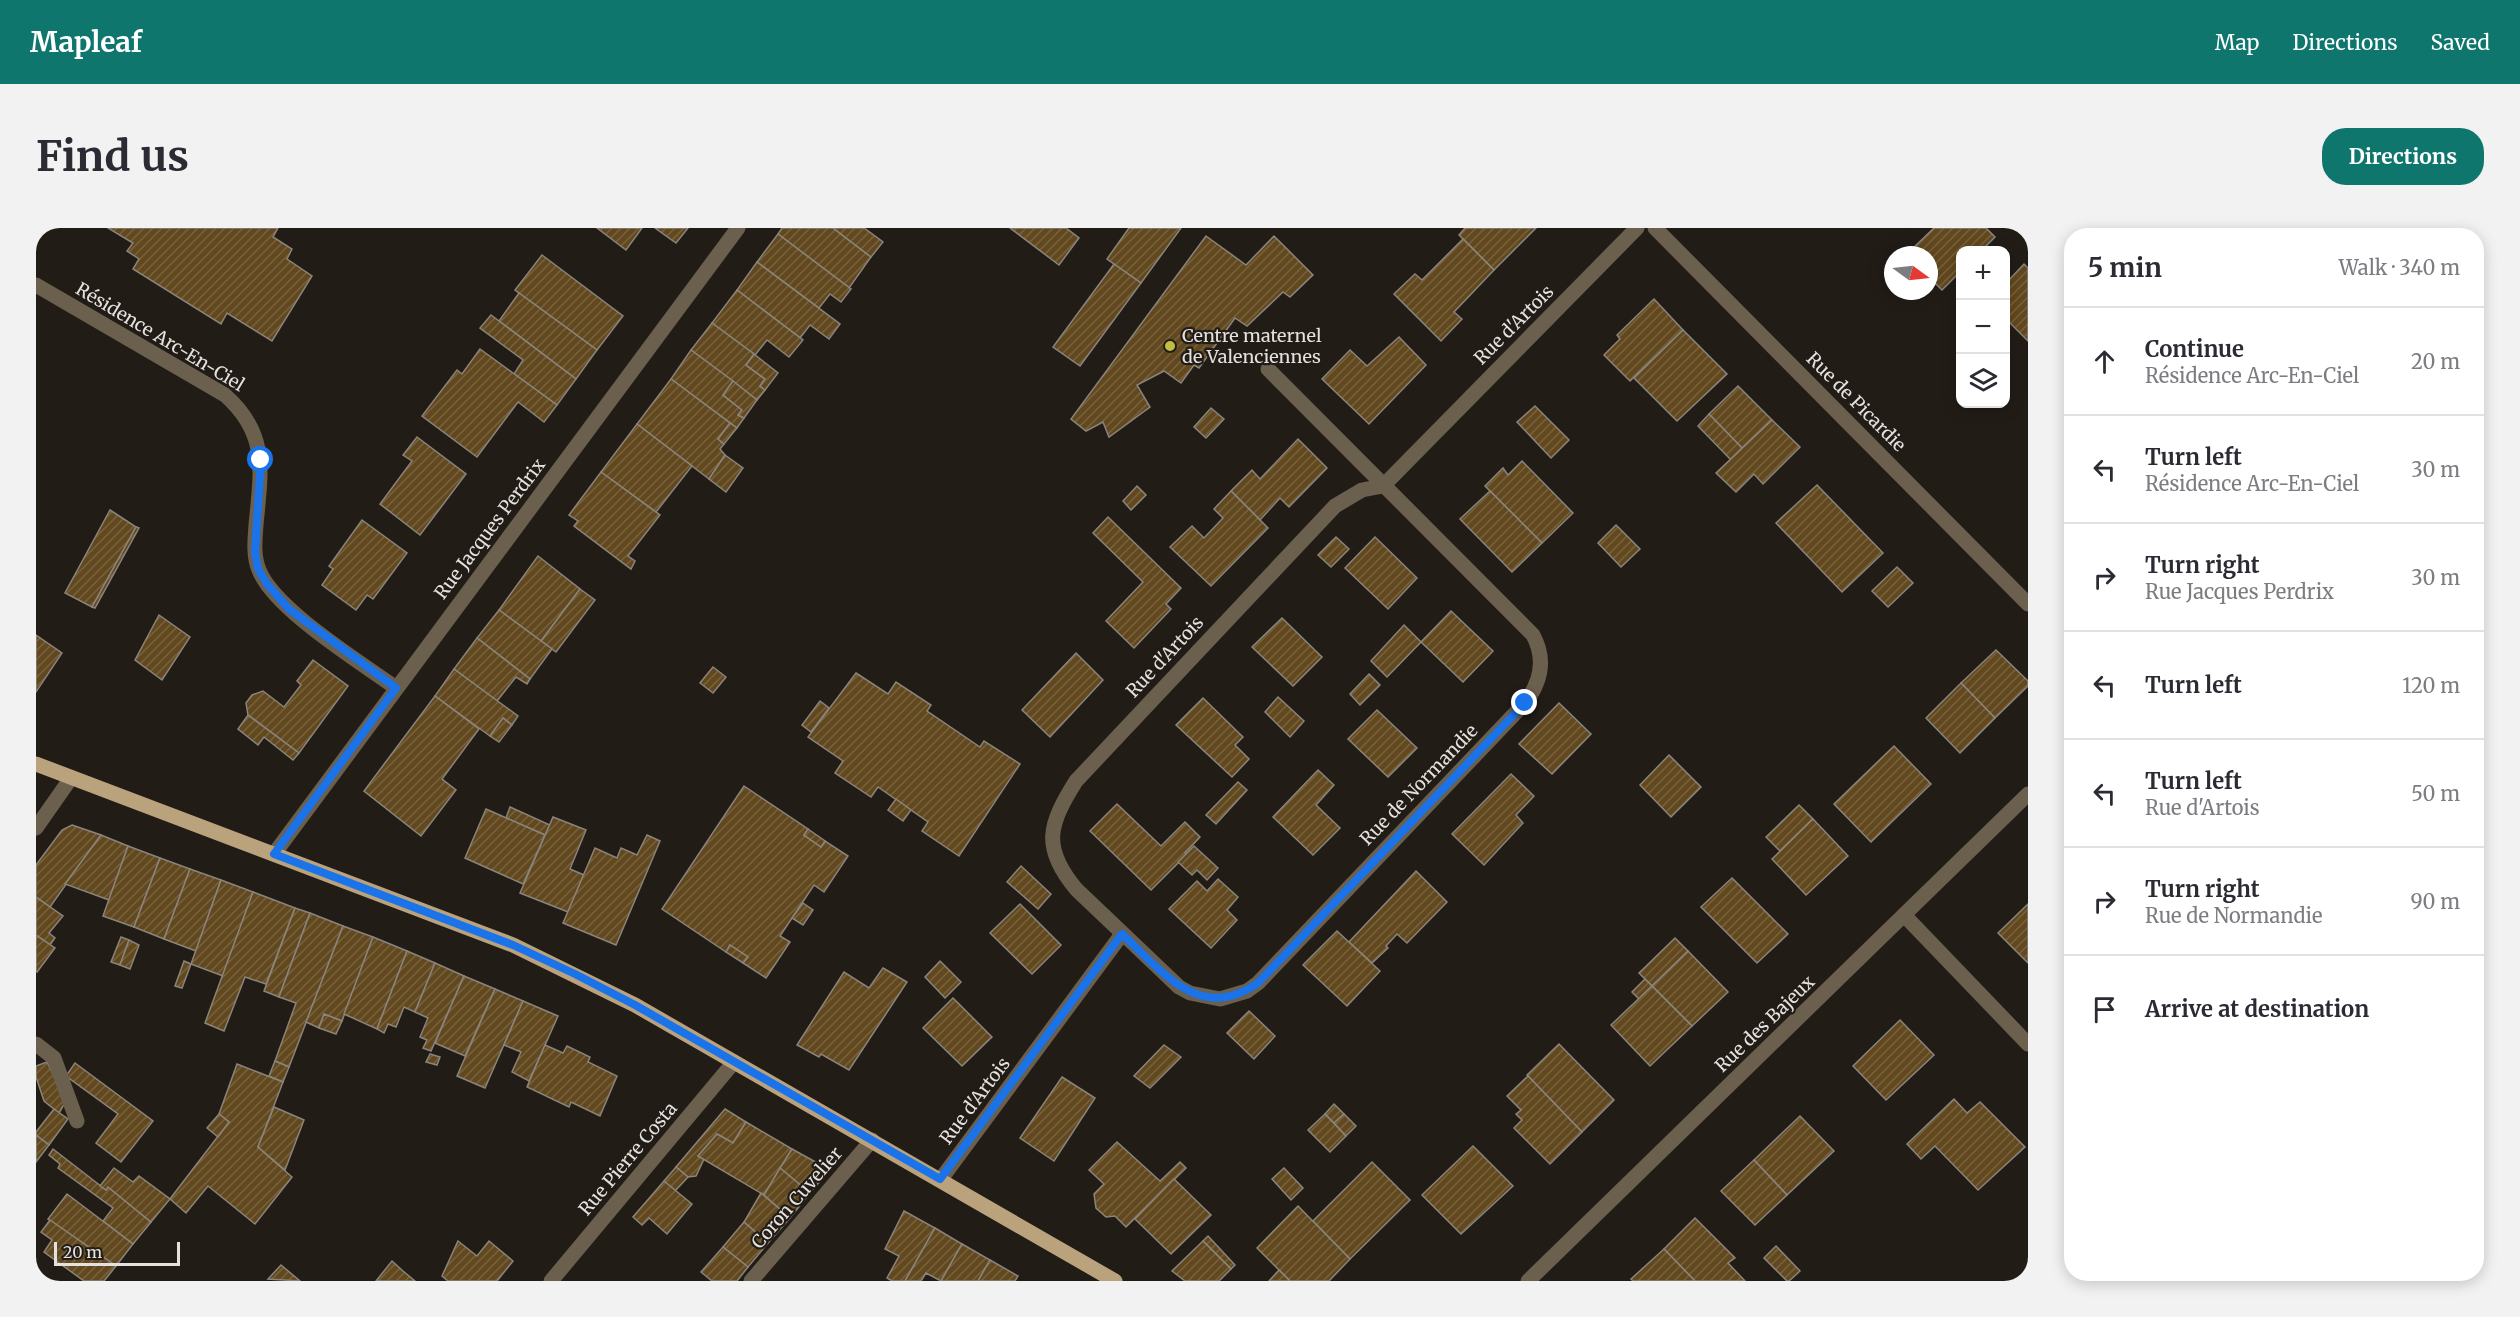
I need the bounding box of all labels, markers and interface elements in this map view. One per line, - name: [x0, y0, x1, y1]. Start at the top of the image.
- text: Mapleaf: [30, 24, 142, 60]
- text: Map: [2215, 29, 2259, 56]
- text: Directions: [2292, 29, 2397, 56]
- text: Saved: [2430, 29, 2490, 56]
- button: Directions: [2322, 128, 2484, 185]
- text: Find us: [36, 130, 189, 182]
- north arrow: [1884, 246, 1938, 300]
- map controls: [1956, 246, 2010, 408]
- button: +: [1956, 246, 2010, 300]
- text: 5 min: [2088, 251, 2162, 284]
- text: Walk · 340 m: [2339, 255, 2460, 280]
- street label: Résidence Arc-En-Ciel: [72, 277, 249, 396]
- street label: Rue d'Artois: [1469, 280, 1558, 369]
- button: −: [1956, 300, 2010, 354]
- place label: Centre maternel de Valenciennes: [1182, 324, 1322, 368]
- text: Continue: [2145, 335, 2244, 363]
- marker: Centre maternel de Valenciennes: [1163, 339, 1177, 353]
- icon: ahead: [2088, 345, 2121, 378]
- street label: Rue de Picardie: [1802, 347, 1911, 456]
- text: 20 m: [2411, 349, 2460, 374]
- button: layers: [1956, 354, 2010, 408]
- text: Résidence Arc-En-Ciel: [2145, 363, 2359, 388]
- text: Turn left: [2145, 443, 2242, 471]
- route start: [247, 446, 273, 472]
- icon: left: [2088, 453, 2121, 486]
- street label: Rue Jacques Perdrix: [429, 454, 550, 604]
- text: 30 m: [2411, 457, 2460, 482]
- text: Résidence Arc-En-Ciel: [2145, 471, 2359, 496]
- text: Turn right: [2145, 551, 2259, 579]
- icon: right: [2088, 561, 2121, 594]
- text: 30 m: [2411, 565, 2460, 590]
- text: Rue Jacques Perdrix: [2145, 579, 2334, 604]
- street label: Rue d'Artois: [1121, 611, 1208, 702]
- icon: left: [2088, 669, 2121, 702]
- text: Turn left: [2145, 671, 2242, 699]
- text: 120 m: [2402, 673, 2460, 698]
- route end: [1511, 689, 1537, 715]
- street label: Rue de Normandie: [1355, 719, 1482, 850]
- text: Turn left: [2145, 767, 2242, 795]
- icon: left: [2088, 777, 2121, 810]
- text: 50 m: [2411, 781, 2460, 806]
- text: Rue d'Artois: [2145, 795, 2260, 820]
- text: Turn right: [2145, 875, 2259, 903]
- icon: right: [2088, 885, 2121, 918]
- text: 90 m: [2410, 889, 2460, 914]
- text: Rue de Normandie: [2145, 903, 2322, 928]
- street label: Rue des Bajeux: [1710, 970, 1819, 1077]
- icon: arrive: [2088, 993, 2121, 1026]
- text: Arrive at destination: [2145, 995, 2369, 1023]
- street label: Rue d'Artois: [934, 1052, 1015, 1149]
- street label: Rue Pierre Costa: [573, 1097, 682, 1220]
- street label: Coron Cuvelier: [746, 1142, 847, 1253]
- scale bar: [54, 1239, 180, 1266]
- text: 20 m: [63, 1242, 102, 1262]

